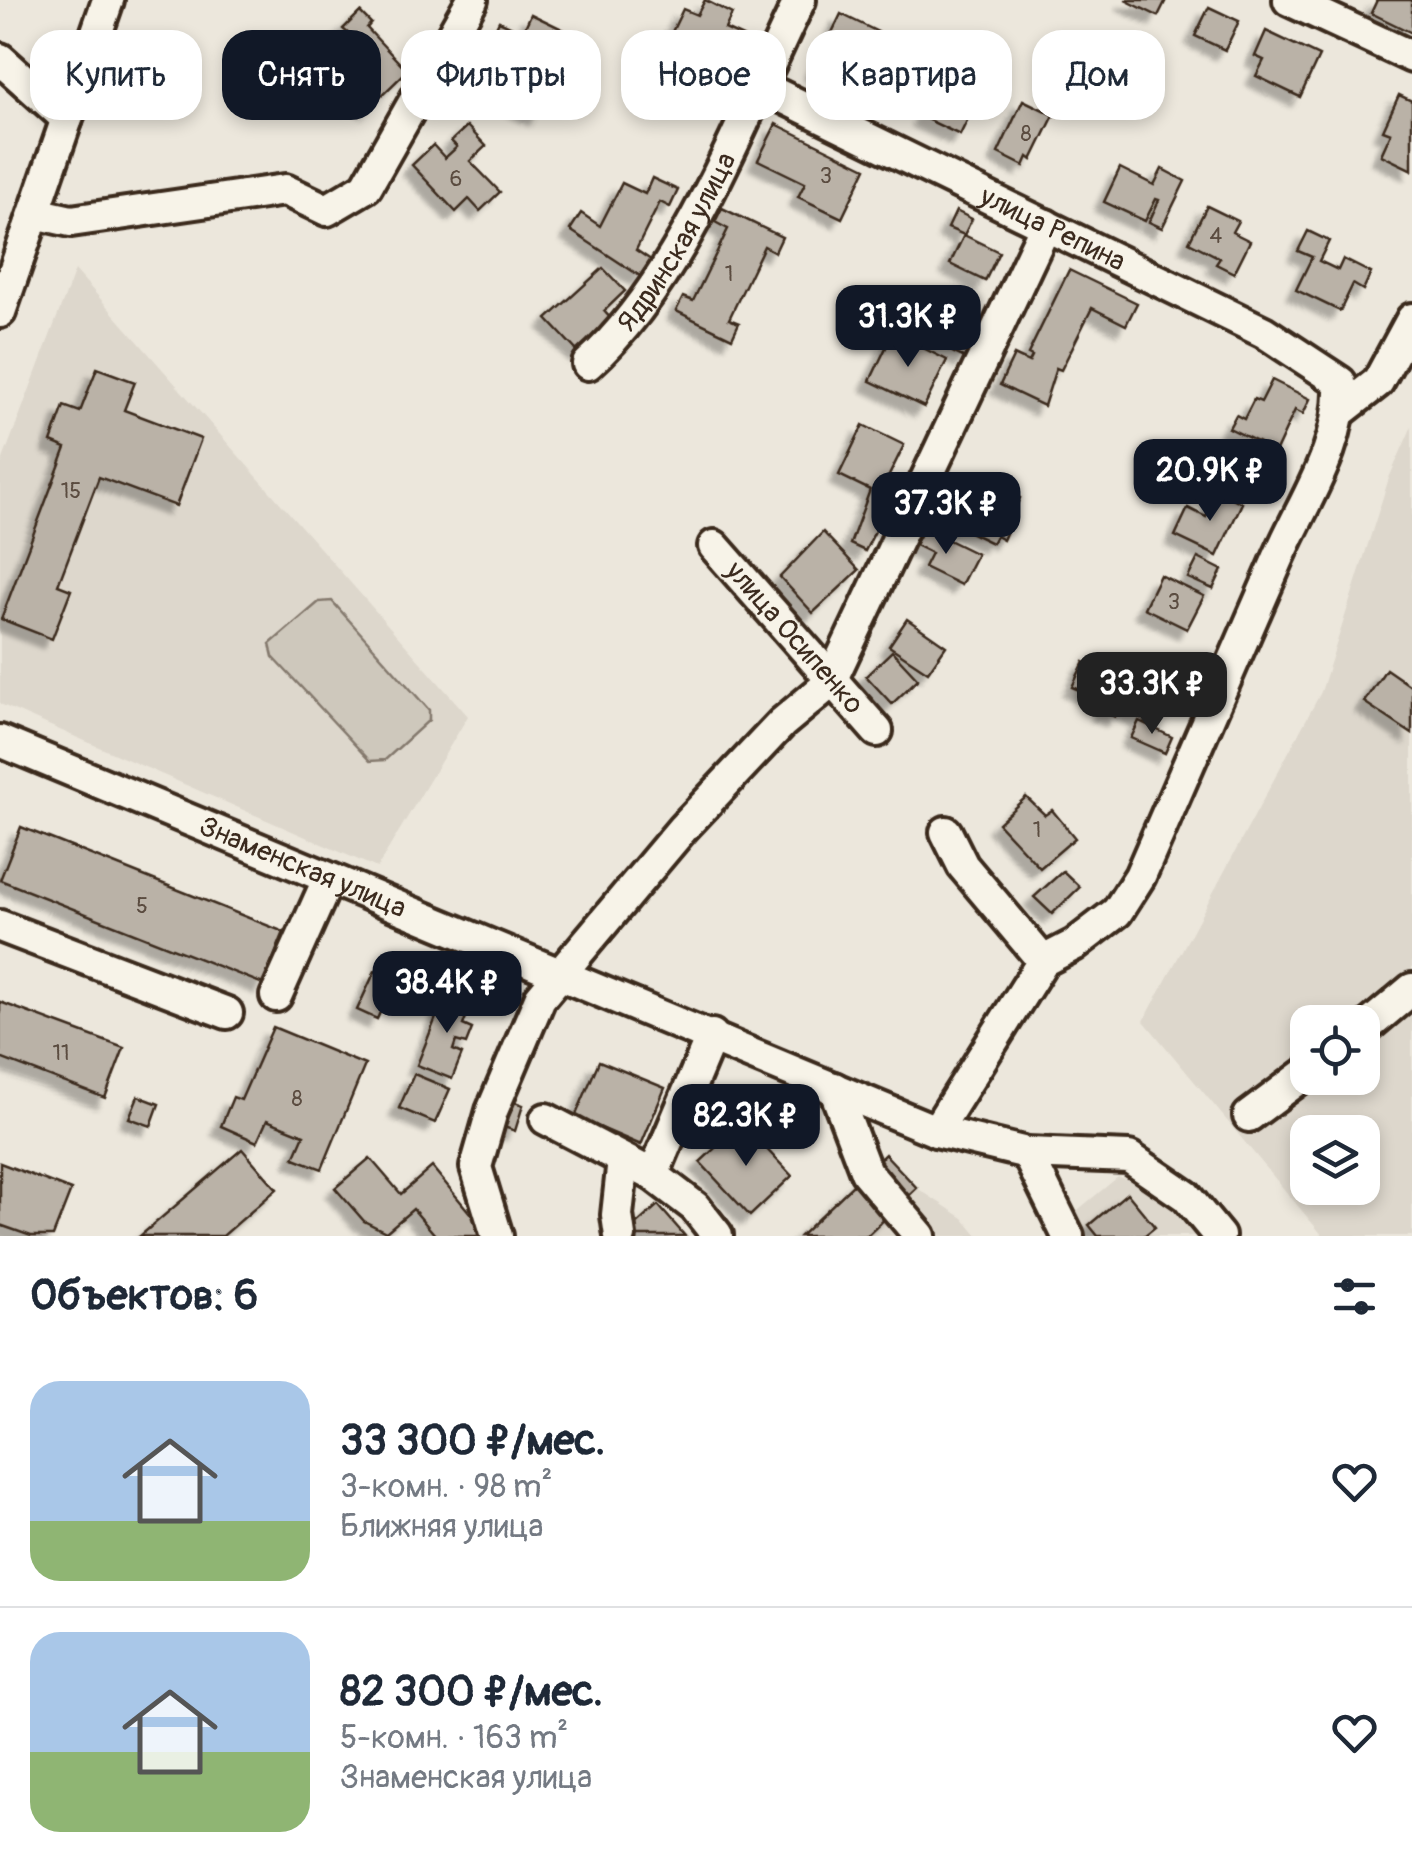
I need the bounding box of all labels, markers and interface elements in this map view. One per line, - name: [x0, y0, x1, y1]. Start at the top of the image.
- chip: Купить: [30, 30, 202, 120]
- chip: Снять: [222, 30, 381, 120]
- chip: Фильтры: [401, 30, 601, 120]
- chip: Новое: [621, 30, 786, 120]
- chip: Квартира: [806, 30, 1012, 120]
- chip: Дом: [1032, 30, 1165, 120]
- house number: 8: [1020, 120, 1032, 148]
- street label: Ядринская улица: [609, 147, 744, 339]
- house number: 3: [820, 162, 832, 190]
- house number: 6: [450, 165, 462, 193]
- street label: улица Репина: [973, 178, 1131, 279]
- house number: 4: [1210, 222, 1223, 250]
- house number: 1: [725, 260, 733, 288]
- pin: 31.3K ₽: [816, 285, 1000, 370]
- text: 31.3K ₽: [858, 297, 958, 337]
- pin: 20.9K ₽: [1118, 439, 1302, 524]
- text: 20.9K ₽: [1156, 451, 1264, 491]
- pin: 37.3K ₽: [854, 472, 1038, 557]
- house number: 15: [61, 477, 81, 505]
- text: 37.3K ₽: [893, 484, 999, 524]
- street label: улица Осипенко: [717, 553, 871, 721]
- house number: 3: [1168, 588, 1180, 616]
- pin: 33.3K ₽: [1060, 652, 1244, 737]
- text: 33.3K ₽: [1099, 664, 1205, 704]
- street label: Знаменская улица: [194, 809, 411, 926]
- house number: 1: [1033, 816, 1041, 844]
- house number: 5: [136, 892, 148, 920]
- pin: 38.4K ₽: [355, 951, 539, 1036]
- text: 38.4K ₽: [395, 963, 500, 1003]
- map controls: [1290, 1005, 1380, 1205]
- button: locate: [1290, 1005, 1380, 1095]
- house number: 11: [52, 1039, 70, 1067]
- pin: 82.3K ₽: [654, 1084, 838, 1169]
- house number: 8: [291, 1085, 303, 1113]
- text: 82.3K ₽: [694, 1096, 798, 1136]
- button: layers: [1290, 1115, 1380, 1205]
- icon: filters: [1327, 1269, 1382, 1324]
- text: Объектов: 6: [30, 1270, 258, 1322]
- text: 33 300 ₽/мес.: [340, 1415, 605, 1467]
- icon: home: [110, 1421, 230, 1541]
- icon: heart: [1327, 1454, 1382, 1509]
- text: 3-комн. · 98 m²: [340, 1467, 552, 1507]
- text: Ближняя улица: [340, 1507, 543, 1547]
- text: 82 300 ₽/мес.: [340, 1666, 603, 1718]
- icon: home: [110, 1672, 230, 1792]
- icon: heart: [1327, 1705, 1382, 1760]
- text: 5-комн. · 163 m²: [340, 1718, 568, 1758]
- text: Знаменская улица: [340, 1758, 592, 1798]

